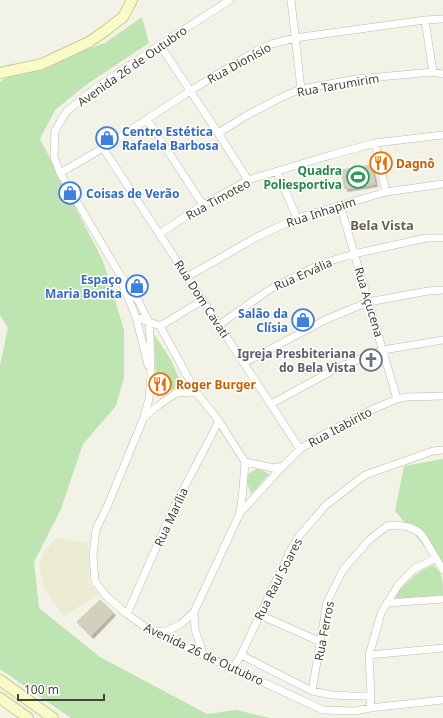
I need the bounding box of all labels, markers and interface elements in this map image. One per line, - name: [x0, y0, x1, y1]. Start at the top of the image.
- street label: Avenida 26 de Outubro: [74, 22, 190, 110]
- street label: Rua Dionísio: [204, 38, 274, 88]
- street label: Rua Tarumirim: [296, 69, 380, 101]
- place label: Centro Estética Rafaela Barbosa: [122, 123, 219, 154]
- shop icon: Centro Estética Rafaela Barbosa: [94, 125, 120, 151]
- restaurant icon: Dagnô: [368, 150, 394, 176]
- place label: Dagnô: [396, 155, 435, 172]
- place label: Quadra Poliesportiva: [263, 162, 342, 193]
- sports icon: Quadra Poliesportiva: [345, 164, 371, 190]
- street label: Rua Timoteo: [183, 174, 253, 224]
- shop icon: Coisas de Verão: [57, 180, 83, 206]
- place label: Coisas de Verão: [86, 185, 180, 202]
- street label: Rua Inhapim: [284, 193, 358, 231]
- district label: Bela Vista: [350, 216, 414, 234]
- street label: Rua Ervália: [271, 254, 335, 294]
- street label: Rua Dom Cavati: [170, 257, 234, 341]
- street label: Rua Açucena: [350, 265, 388, 339]
- place label: Espaço Maria Bonita: [45, 271, 122, 302]
- shop icon: Espaço Maria Bonita: [124, 273, 150, 299]
- place label: Salão da Clísia: [238, 305, 288, 336]
- shop icon: Salão da Clísia: [290, 307, 316, 333]
- place label: Igreja Presbiteriana do Bela Vista: [237, 345, 356, 376]
- church icon: Igreja Presbiteriana do Bela Vista: [358, 347, 384, 373]
- restaurant icon: Roger Burger: [147, 371, 173, 397]
- place label: Roger Burger: [176, 376, 256, 393]
- street label: Rua Itabirito: [305, 403, 375, 451]
- street label: Rua Marília: [150, 485, 192, 549]
- street label: Rua Raul Soares: [250, 535, 306, 623]
- street label: Rua Ferros: [310, 599, 338, 662]
- street label: Avenida 26 de Outubro: [141, 619, 267, 689]
- scale bar: [18, 676, 104, 702]
- text: 100 m: [24, 681, 59, 698]

